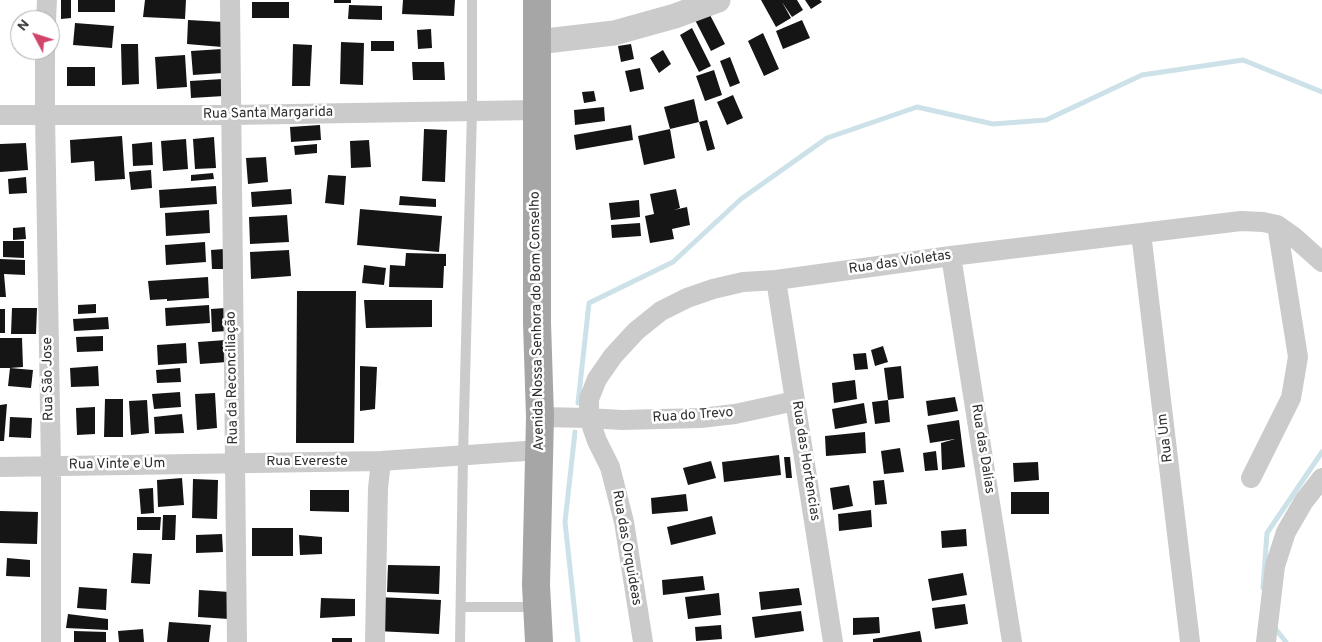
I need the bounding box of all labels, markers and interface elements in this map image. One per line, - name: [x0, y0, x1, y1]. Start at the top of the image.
- north arrow: [10, 10, 60, 60]
- text: N: [14, 16, 34, 35]
- street label: Rua Santa Margarida: [203, 104, 333, 124]
- street label: Avenida Nossa Senhora do Bom Conselho: [527, 191, 549, 451]
- street label: Rua das Violetas: [848, 247, 952, 279]
- street label: Rua da Reconciliação: [223, 311, 243, 445]
- street label: Rua São Jose: [40, 337, 58, 421]
- street label: Rua das Hortencias: [787, 400, 823, 522]
- street label: Rua das Dalias: [967, 403, 997, 495]
- street label: Rua do Trevo: [652, 405, 734, 427]
- street label: Rua Um: [1155, 413, 1177, 463]
- street label: Rua Evereste: [266, 454, 348, 470]
- street label: Rua Vinte e Um: [69, 456, 165, 474]
- street label: Rua das Orquideas: [608, 489, 644, 607]

